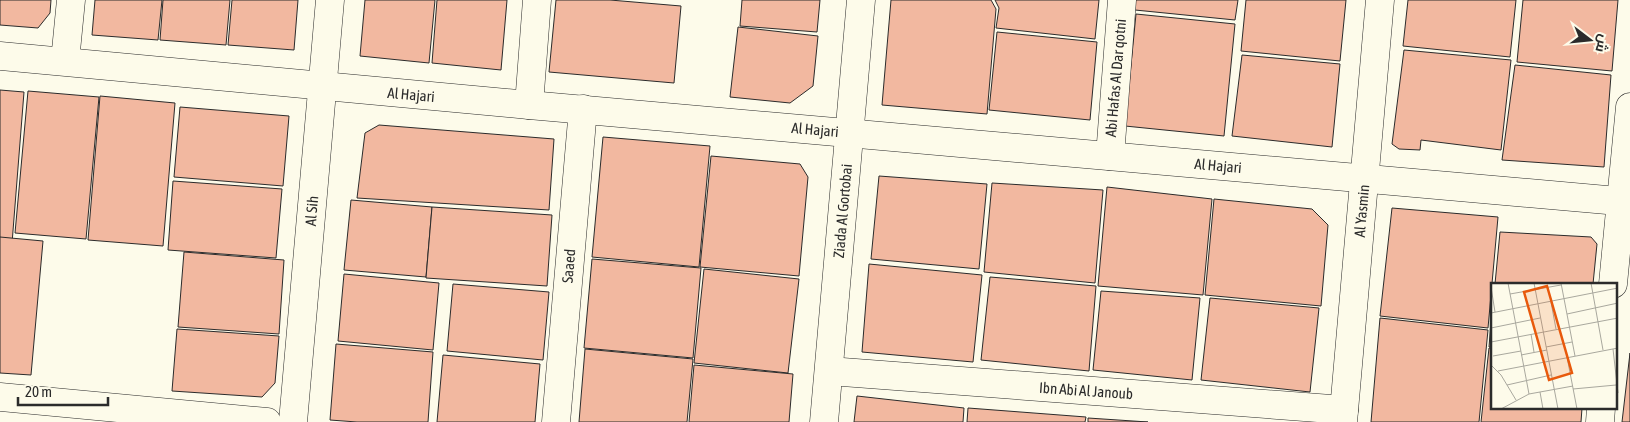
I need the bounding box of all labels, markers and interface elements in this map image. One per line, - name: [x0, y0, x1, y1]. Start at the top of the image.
- north arrow: [1565, 15, 1615, 65]
- street label: Abi Hafas Al Dar qotni: [1102, 18, 1129, 138]
- text: ش: [1591, 32, 1613, 54]
- street label: Al Hajari: [387, 84, 435, 105]
- street label: Al Hajari: [791, 119, 839, 140]
- street label: Al Hajari: [1194, 155, 1242, 176]
- street label: Ziada Al Gortobai: [830, 163, 855, 259]
- street label: Al Yasmin: [1351, 184, 1372, 238]
- street label: Al Sih: [302, 195, 321, 227]
- street label: Saaed: [559, 248, 578, 284]
- inset map: [1491, 283, 1618, 410]
- scale bar: [18, 374, 108, 406]
- street label: Ibn Abi Al Janoub: [1039, 379, 1134, 402]
- text: 20 m: [25, 383, 52, 400]

